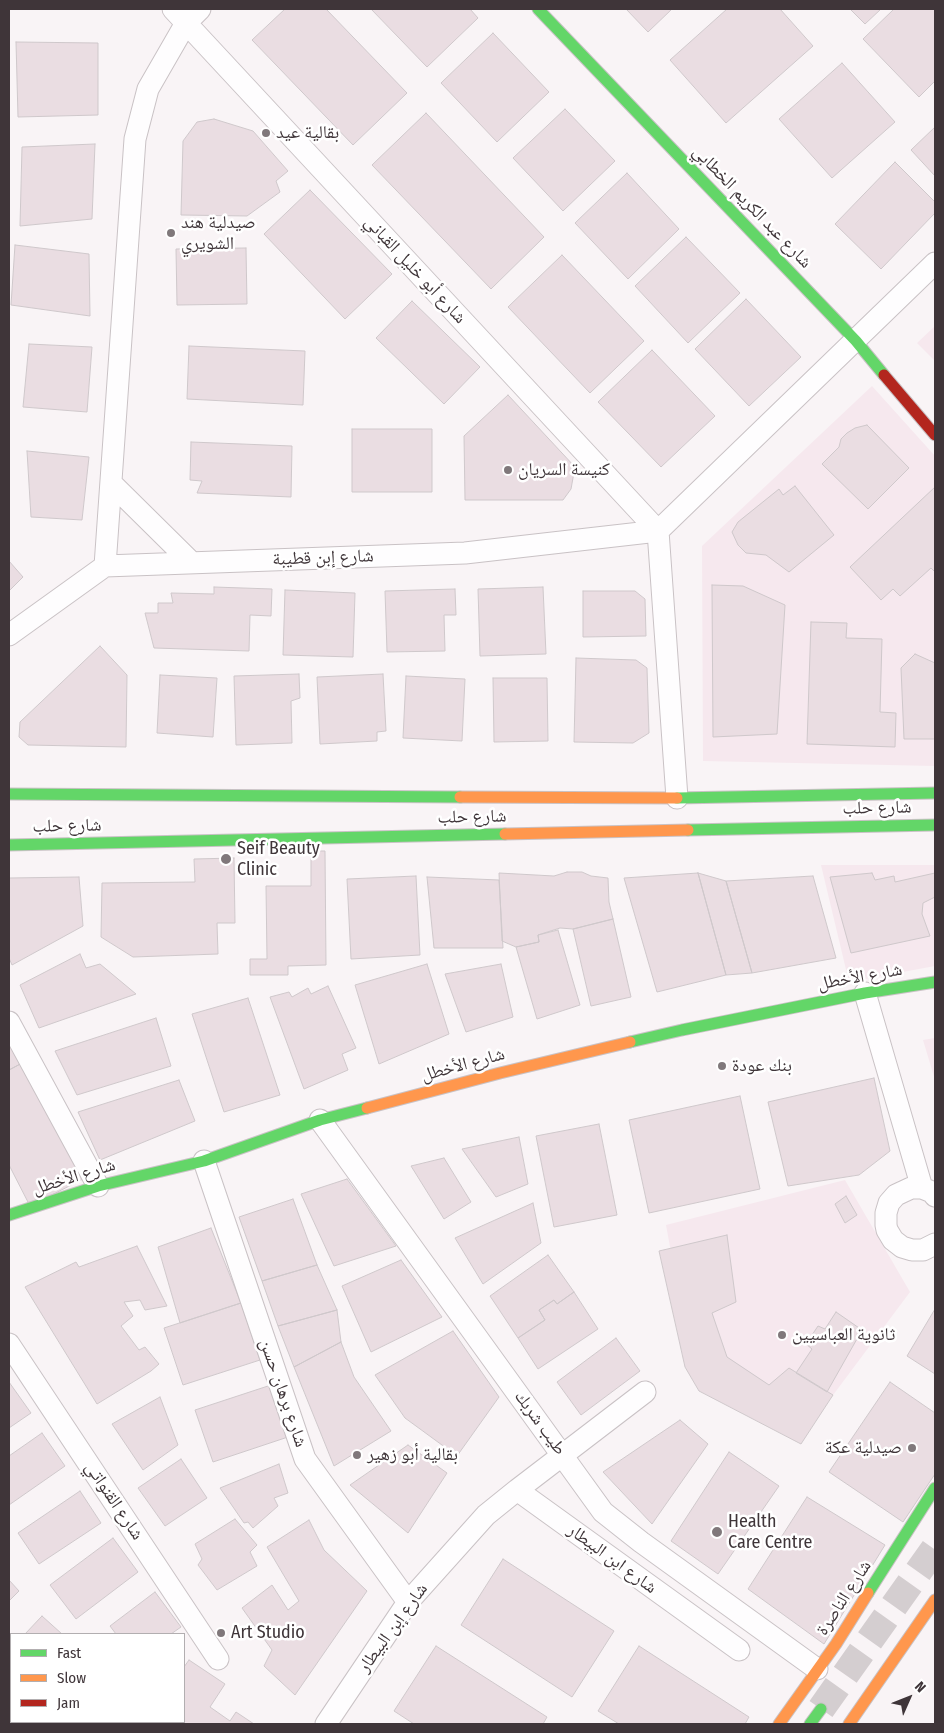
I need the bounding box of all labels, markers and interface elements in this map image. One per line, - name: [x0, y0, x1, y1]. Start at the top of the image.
- place label: بقالية عيد: [276, 122, 339, 144]
- marker: بقالية عيد: [260, 127, 272, 139]
- street label: شارع عبد الكريم الخطابي: [688, 141, 816, 273]
- place label: صيدلية هند الشويري: [181, 212, 256, 254]
- street label: شارع أبو خليل القباني: [359, 212, 471, 328]
- marker: صيدلية هند الشويري: [165, 227, 177, 239]
- place label: كنيسة السريان: [518, 459, 610, 481]
- marker: كنيسة السريان: [502, 464, 514, 476]
- street label: شارع إبن قطيبة: [272, 545, 374, 571]
- street label: شارع حلب: [842, 797, 912, 819]
- street label: شارع حلب: [437, 806, 507, 828]
- street label: شارع حلب: [32, 815, 102, 837]
- place label: Seif Beauty Clinic: [237, 838, 320, 881]
- marker: Seif Beauty Clinic: [219, 852, 233, 866]
- street label: شارع الأخطل: [816, 959, 904, 995]
- street label: شارع الأخطل: [419, 1044, 507, 1086]
- place label: بنك عودة: [732, 1055, 792, 1077]
- marker: بنك عودة: [716, 1060, 728, 1072]
- street label: شارع الأخطل: [30, 1154, 118, 1200]
- place label: ثانوية العباسيين: [792, 1324, 895, 1346]
- marker: ثانوية العباسيين: [776, 1329, 788, 1341]
- street label: شارع برهان حسن: [254, 1336, 312, 1450]
- street label: طيب شربك: [509, 1386, 571, 1460]
- place label: صيدلية عكة: [825, 1437, 902, 1459]
- marker: صيدلية عكة: [906, 1442, 918, 1454]
- place label: بقالية أبو زهير: [367, 1444, 458, 1466]
- marker: بقالية أبو زهير: [351, 1449, 363, 1461]
- street label: شارع القنواتي: [80, 1458, 148, 1544]
- place label: Health Care Centre: [728, 1511, 812, 1554]
- street label: شارع ابن البيطار: [563, 1519, 661, 1599]
- marker: Health Care Centre: [710, 1525, 724, 1539]
- street label: شارع الناصرة: [812, 1556, 876, 1640]
- street label: شارع إبن البيطار: [353, 1579, 433, 1677]
- place label: Art Studio: [231, 1622, 305, 1644]
- marker: Art Studio: [215, 1627, 227, 1639]
- legend: [10, 1633, 185, 1723]
- text: Fast: [57, 1644, 81, 1662]
- text: Slow: [57, 1669, 86, 1687]
- north arrow: [884, 1673, 934, 1723]
- text: N: [911, 1678, 929, 1696]
- text: Jam: [57, 1694, 80, 1712]

